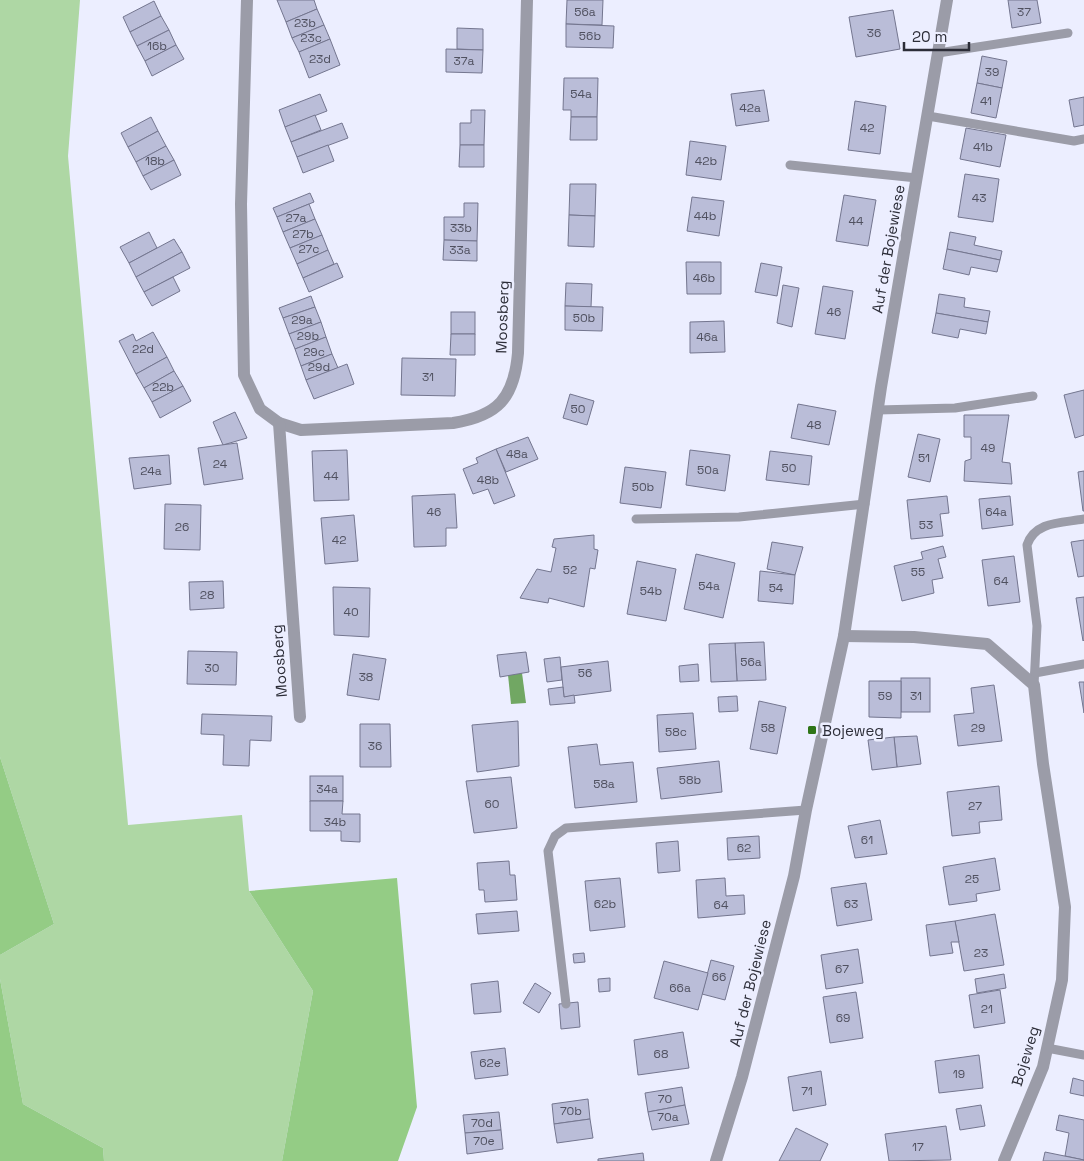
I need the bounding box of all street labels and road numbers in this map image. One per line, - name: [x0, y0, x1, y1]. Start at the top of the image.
- street label: Auf der Bojewiese: [867, 183, 909, 315]
- street label: Moosberg: [491, 280, 513, 354]
- street label: Moosberg: [267, 624, 291, 698]
- street label: Auf der Bojewiese: [725, 917, 775, 1048]
- street label: Bojeweg: [1007, 1024, 1043, 1088]

